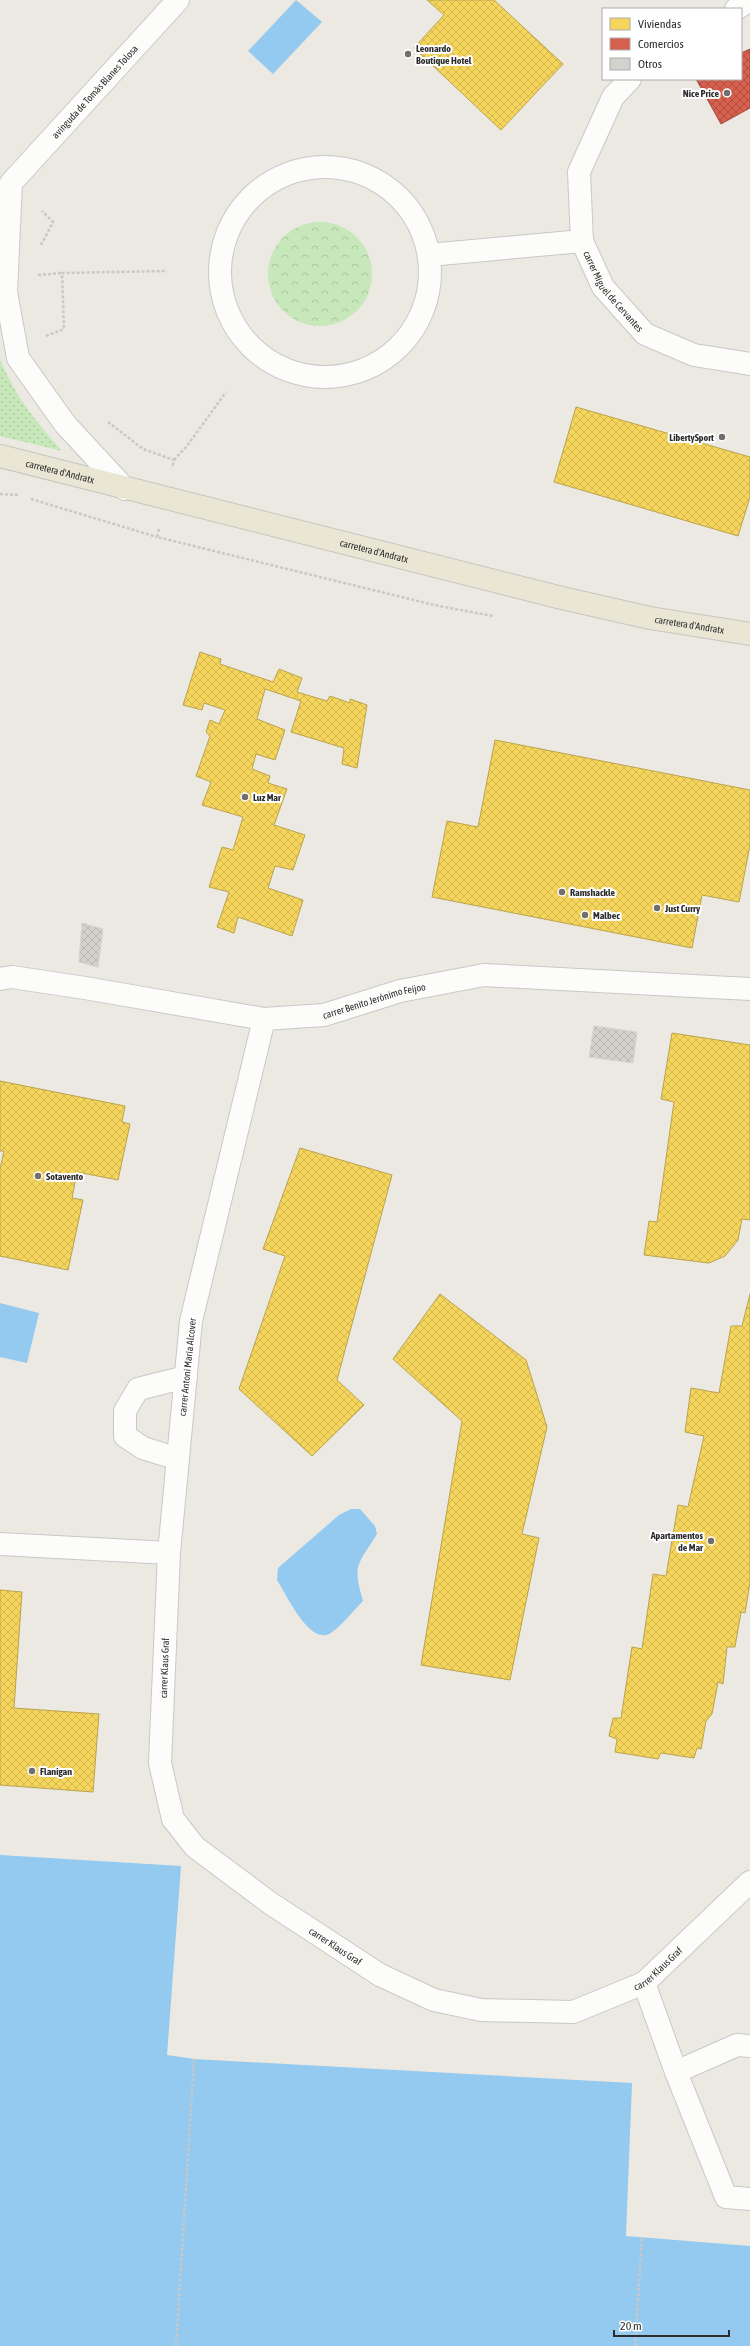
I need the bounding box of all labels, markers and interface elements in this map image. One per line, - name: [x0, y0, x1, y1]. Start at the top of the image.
- legend: [602, 8, 742, 80]
- text: Viviendas: [638, 17, 681, 31]
- text: Comercios: [638, 37, 684, 51]
- street label: avinguda de Tomàs Blanes Tolosa: [50, 43, 140, 141]
- place label: Leonardo Boutique Hotel: [416, 43, 472, 66]
- marker: Leonardo Boutique Hotel: [403, 49, 413, 59]
- text: Otros: [638, 57, 662, 71]
- place label: Nice Price: [683, 88, 719, 99]
- marker: Nice Price: [722, 88, 732, 98]
- street label: carrer Miguel de Cervantes: [581, 249, 646, 334]
- place label: LibertySport: [669, 432, 714, 443]
- marker: LibertySport: [717, 432, 727, 442]
- street label: carretera d'Andratx: [25, 458, 95, 486]
- street label: carretera d'Andratx: [339, 537, 409, 565]
- street label: carretera d'Andratx: [654, 614, 725, 636]
- marker: Luz Mar: [240, 792, 250, 802]
- place label: Luz Mar: [253, 792, 282, 803]
- marker: Ramshackle: [557, 887, 567, 897]
- place label: Ramshackle: [570, 887, 616, 898]
- marker: Just Curry: [652, 903, 662, 913]
- place label: Just Curry: [664, 903, 701, 914]
- marker: Malbec: [580, 910, 590, 920]
- place label: Malbec: [593, 910, 620, 921]
- street label: carrer Benito Jerónimo Feijoo: [321, 981, 427, 1021]
- marker: Sotavento: [33, 1171, 43, 1181]
- place label: Sotavento: [46, 1171, 84, 1182]
- street label: carrer Antoni Maria Alcover: [177, 1316, 198, 1417]
- place label: Apartamentos de Mar: [650, 1530, 704, 1553]
- marker: Apartamentos de Mar: [706, 1536, 716, 1546]
- street label: carrer Klaus Graf: [158, 1637, 171, 1698]
- marker: Flanigan: [27, 1766, 37, 1776]
- place label: Flanigan: [40, 1766, 72, 1777]
- street label: carrer Klaus Graf: [307, 1925, 364, 1968]
- street label: carrer Klaus Graf: [632, 1945, 684, 1993]
- scale bar: [614, 2312, 729, 2338]
- text: 20 m: [620, 2319, 642, 2333]

